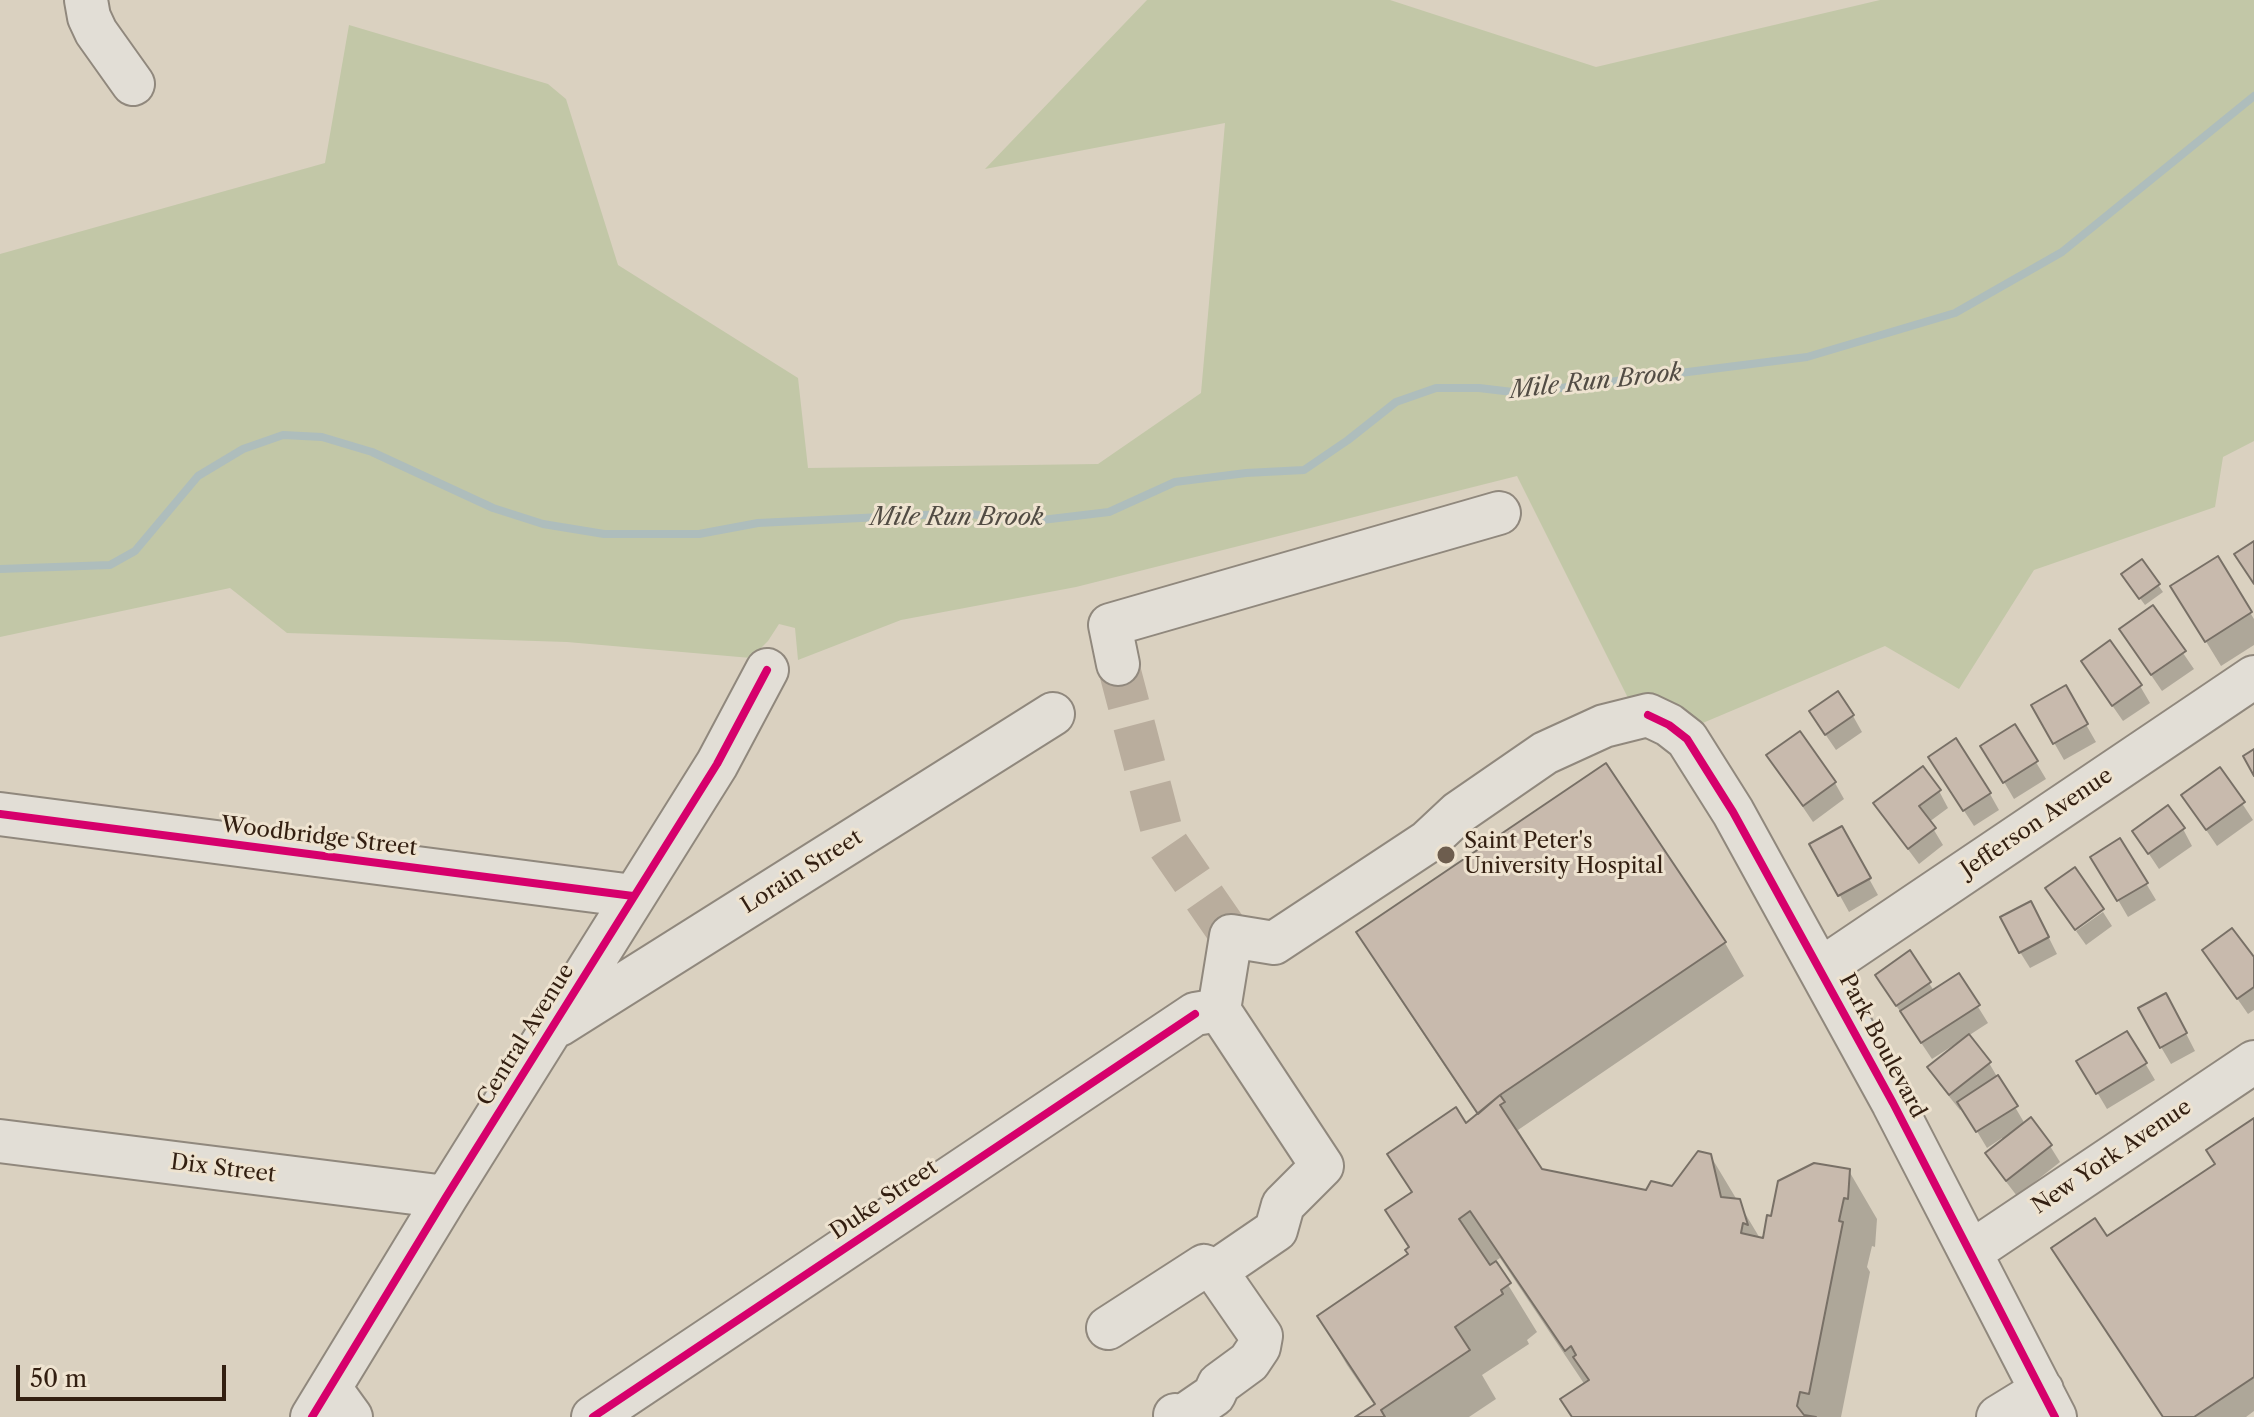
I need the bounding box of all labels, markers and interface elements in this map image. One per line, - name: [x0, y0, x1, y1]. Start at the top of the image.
- water label: Mile Run Brook: [1509, 359, 1683, 405]
- water label: Mile Run Brook: [871, 504, 1043, 532]
- street label: Jefferson Avenue: [1956, 763, 2118, 883]
- street label: Woodbridge Street: [219, 812, 419, 862]
- street label: Lorain Street: [737, 824, 867, 920]
- place label: Saint Peter's University Hospital: [1464, 829, 1663, 880]
- marker: Saint Peter's University Hospital: [1435, 844, 1457, 866]
- street label: Central Avenue: [472, 959, 580, 1111]
- street label: Park Boulevard: [1833, 969, 1931, 1123]
- street label: New York Avenue: [2027, 1094, 2197, 1220]
- street label: Dix Street: [169, 1149, 277, 1189]
- street label: Duke Street: [825, 1154, 943, 1246]
- scale bar: [20, 1349, 230, 1399]
- text: 50 m: [30, 1364, 87, 1393]

